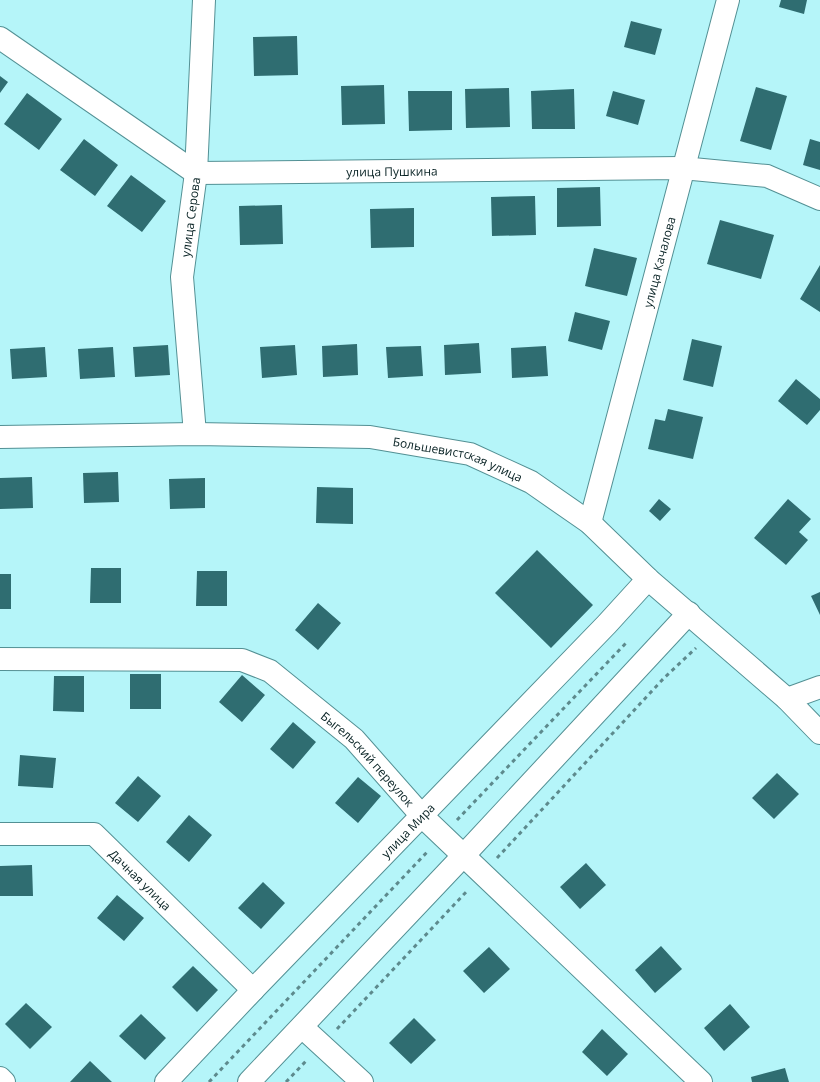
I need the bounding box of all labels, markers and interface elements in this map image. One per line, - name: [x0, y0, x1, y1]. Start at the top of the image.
- street label: улица Пушкина: [346, 162, 438, 180]
- street label: улица Серова: [176, 176, 204, 258]
- street label: улица Качалова: [639, 215, 679, 309]
- street label: Большевистская улица: [392, 433, 525, 486]
- street label: Быгельский переулок: [318, 707, 419, 811]
- street label: улица Мира: [377, 799, 438, 861]
- street label: Дачная улица: [106, 845, 175, 914]

